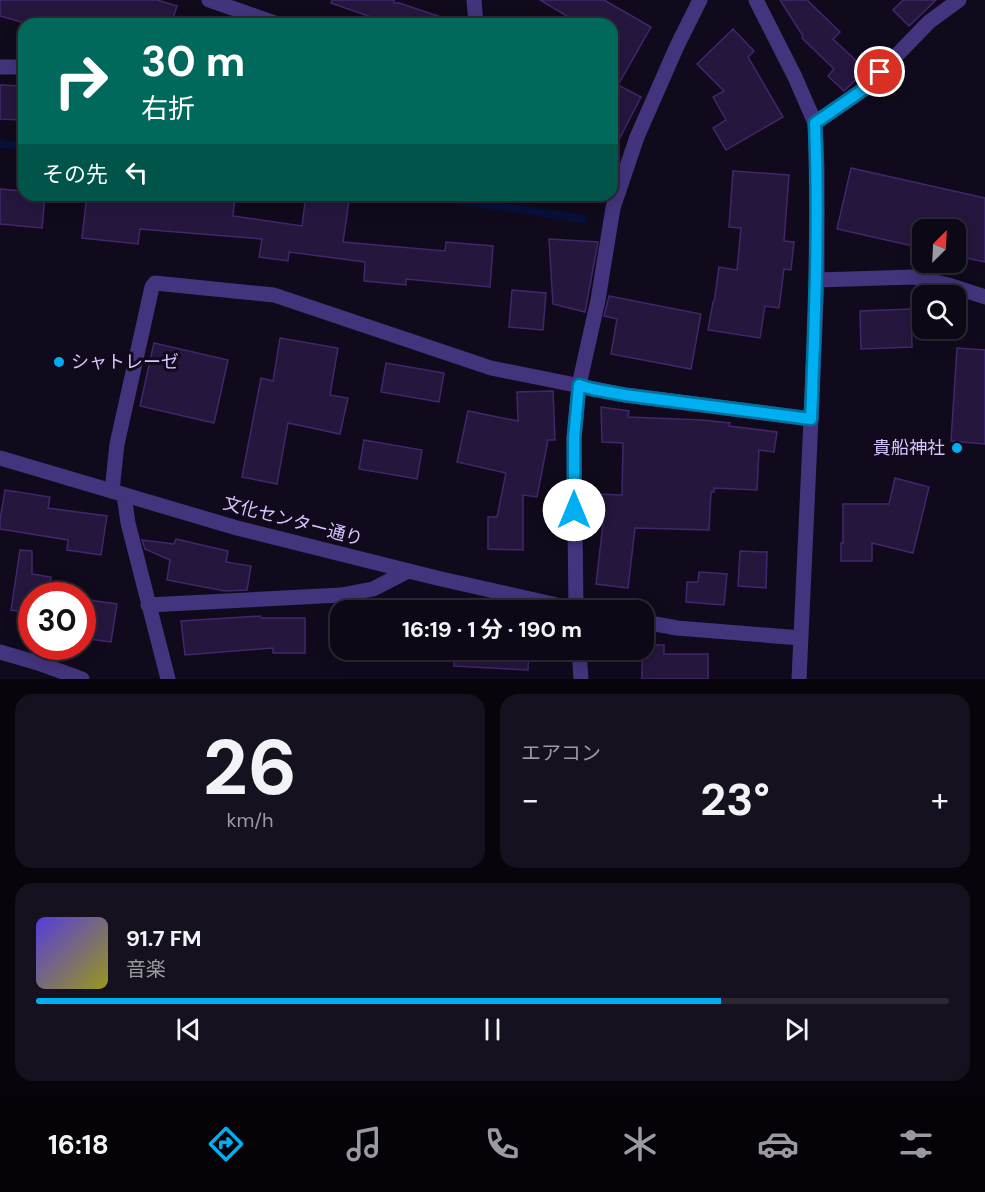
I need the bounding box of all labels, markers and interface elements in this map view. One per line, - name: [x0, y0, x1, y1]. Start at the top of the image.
- text: 30 m: [141, 34, 245, 89]
- icon: right: [42, 42, 120, 120]
- pin: [854, 46, 905, 97]
- icon: arrive: [863, 55, 896, 88]
- text: 右折: [141, 91, 195, 126]
- icon: left: [120, 156, 153, 189]
- text: その先: [42, 160, 108, 189]
- north arrow: [912, 219, 966, 273]
- map controls: [912, 219, 966, 339]
- button: search: [912, 285, 966, 339]
- place label: シャトレーゼ: [71, 350, 179, 374]
- marker: シャトレーゼ: [52, 355, 66, 369]
- place label: 貴船神社: [873, 436, 945, 460]
- marker: 貴船神社: [950, 441, 964, 455]
- position arrow: [542, 478, 606, 542]
- street label: 文化センター通り: [220, 491, 366, 551]
- speed limit sign: 30: [18, 582, 96, 660]
- text: 16:19 · 1 分 · 190 m: [402, 615, 582, 644]
- text: 26: [203, 717, 297, 818]
- text: エアコン: [521, 740, 601, 766]
- text: 23°: [700, 770, 770, 829]
- text: −: [521, 778, 539, 821]
- text: +: [931, 778, 949, 821]
- text: km/h: [226, 807, 274, 833]
- text: 91.7 FM: [126, 924, 201, 953]
- text: 音楽: [126, 956, 166, 982]
- icon: previous: [172, 1013, 205, 1046]
- icon: pause: [476, 1013, 509, 1046]
- icon: next: [780, 1013, 813, 1046]
- icon: directions: [205, 1123, 247, 1165]
- icon: music: [343, 1123, 385, 1165]
- icon: phone: [481, 1123, 523, 1165]
- icon: climate: [619, 1123, 661, 1165]
- icon: car: [757, 1123, 799, 1165]
- icon: filters: [895, 1123, 937, 1165]
- text: 16:18: [48, 1127, 109, 1162]

